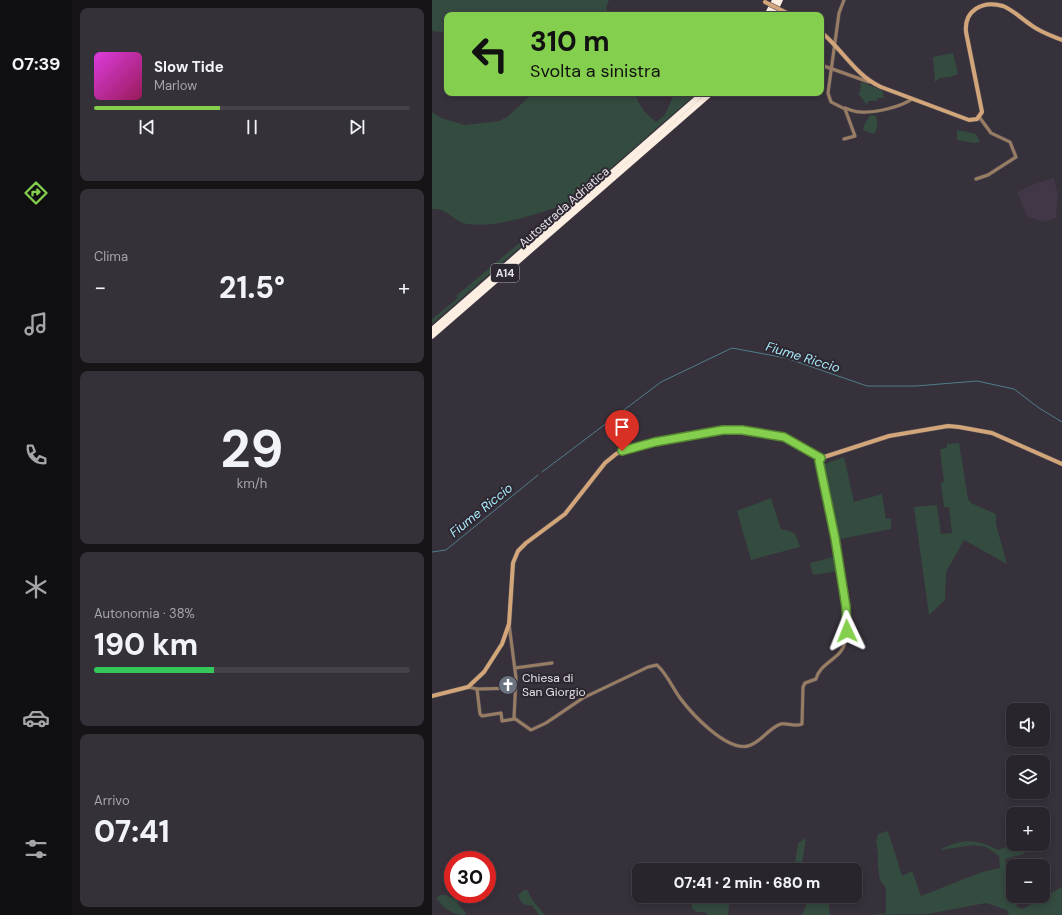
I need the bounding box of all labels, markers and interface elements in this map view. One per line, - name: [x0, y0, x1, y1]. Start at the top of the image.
- text: 310 m: [530, 23, 610, 60]
- icon: left: [464, 28, 516, 80]
- text: 07:39: [12, 52, 60, 76]
- text: Slow Tide: [154, 57, 224, 77]
- text: Svolta a sinistra: [530, 59, 661, 83]
- text: Marlow: [154, 77, 197, 94]
- icon: previous: [136, 116, 158, 138]
- icon: pause: [241, 116, 263, 138]
- icon: next: [346, 116, 368, 138]
- street label: Autostrada Adriatica: [515, 163, 613, 251]
- icon: directions: [22, 179, 50, 207]
- text: Clima: [94, 248, 128, 265]
- road number: A14: [491, 264, 519, 282]
- text: 21.5°: [219, 268, 285, 307]
- text: −: [94, 273, 106, 302]
- text: +: [398, 273, 410, 302]
- icon: music: [22, 310, 50, 338]
- water label: Fiume Riccio: [764, 338, 842, 376]
- pin: [605, 410, 639, 451]
- text: 29: [221, 415, 283, 483]
- icon: arrive: [611, 416, 633, 438]
- icon: phone: [22, 441, 50, 469]
- text: km/h: [237, 475, 267, 492]
- water label: Fiume Riccio: [446, 479, 516, 541]
- icon: climate: [22, 573, 50, 601]
- text: Autonomia · 38%: [94, 605, 195, 622]
- position arrow: [826, 610, 868, 652]
- text: 190 km: [94, 625, 198, 664]
- place label: Chiesa di San Giorgio: [522, 670, 586, 700]
- church icon: Chiesa di San Giorgio: [497, 674, 519, 696]
- map controls: [1006, 703, 1050, 903]
- button: sound: [1006, 703, 1050, 747]
- icon: car: [22, 704, 50, 732]
- button: layers: [1006, 755, 1050, 799]
- text: Arrivo: [94, 792, 130, 809]
- button: +: [1006, 807, 1050, 851]
- text: 07:41: [94, 812, 170, 851]
- icon: filters: [22, 835, 50, 863]
- speed limit sign: 30: [444, 851, 496, 903]
- button: −: [1006, 859, 1050, 903]
- text: 07:41 · 2 min · 680 m: [674, 873, 820, 893]

